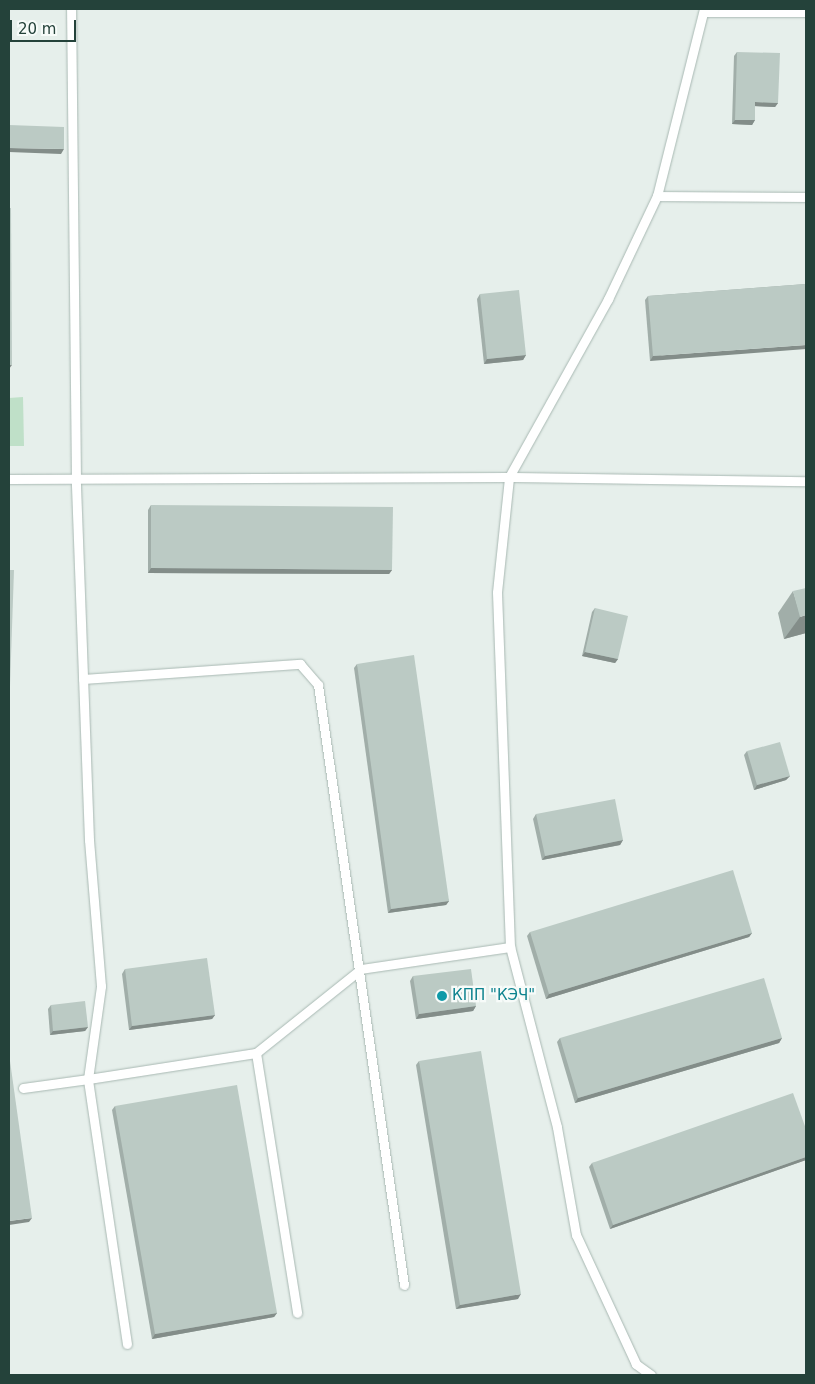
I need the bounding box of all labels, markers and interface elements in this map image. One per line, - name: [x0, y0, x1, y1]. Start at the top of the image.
- scale bar: [12, 10, 79, 42]
- text: 20 m: [18, 20, 56, 38]
- place label: КПП "КЭЧ": [452, 987, 535, 1005]
- marker: КПП "КЭЧ": [436, 990, 448, 1002]

